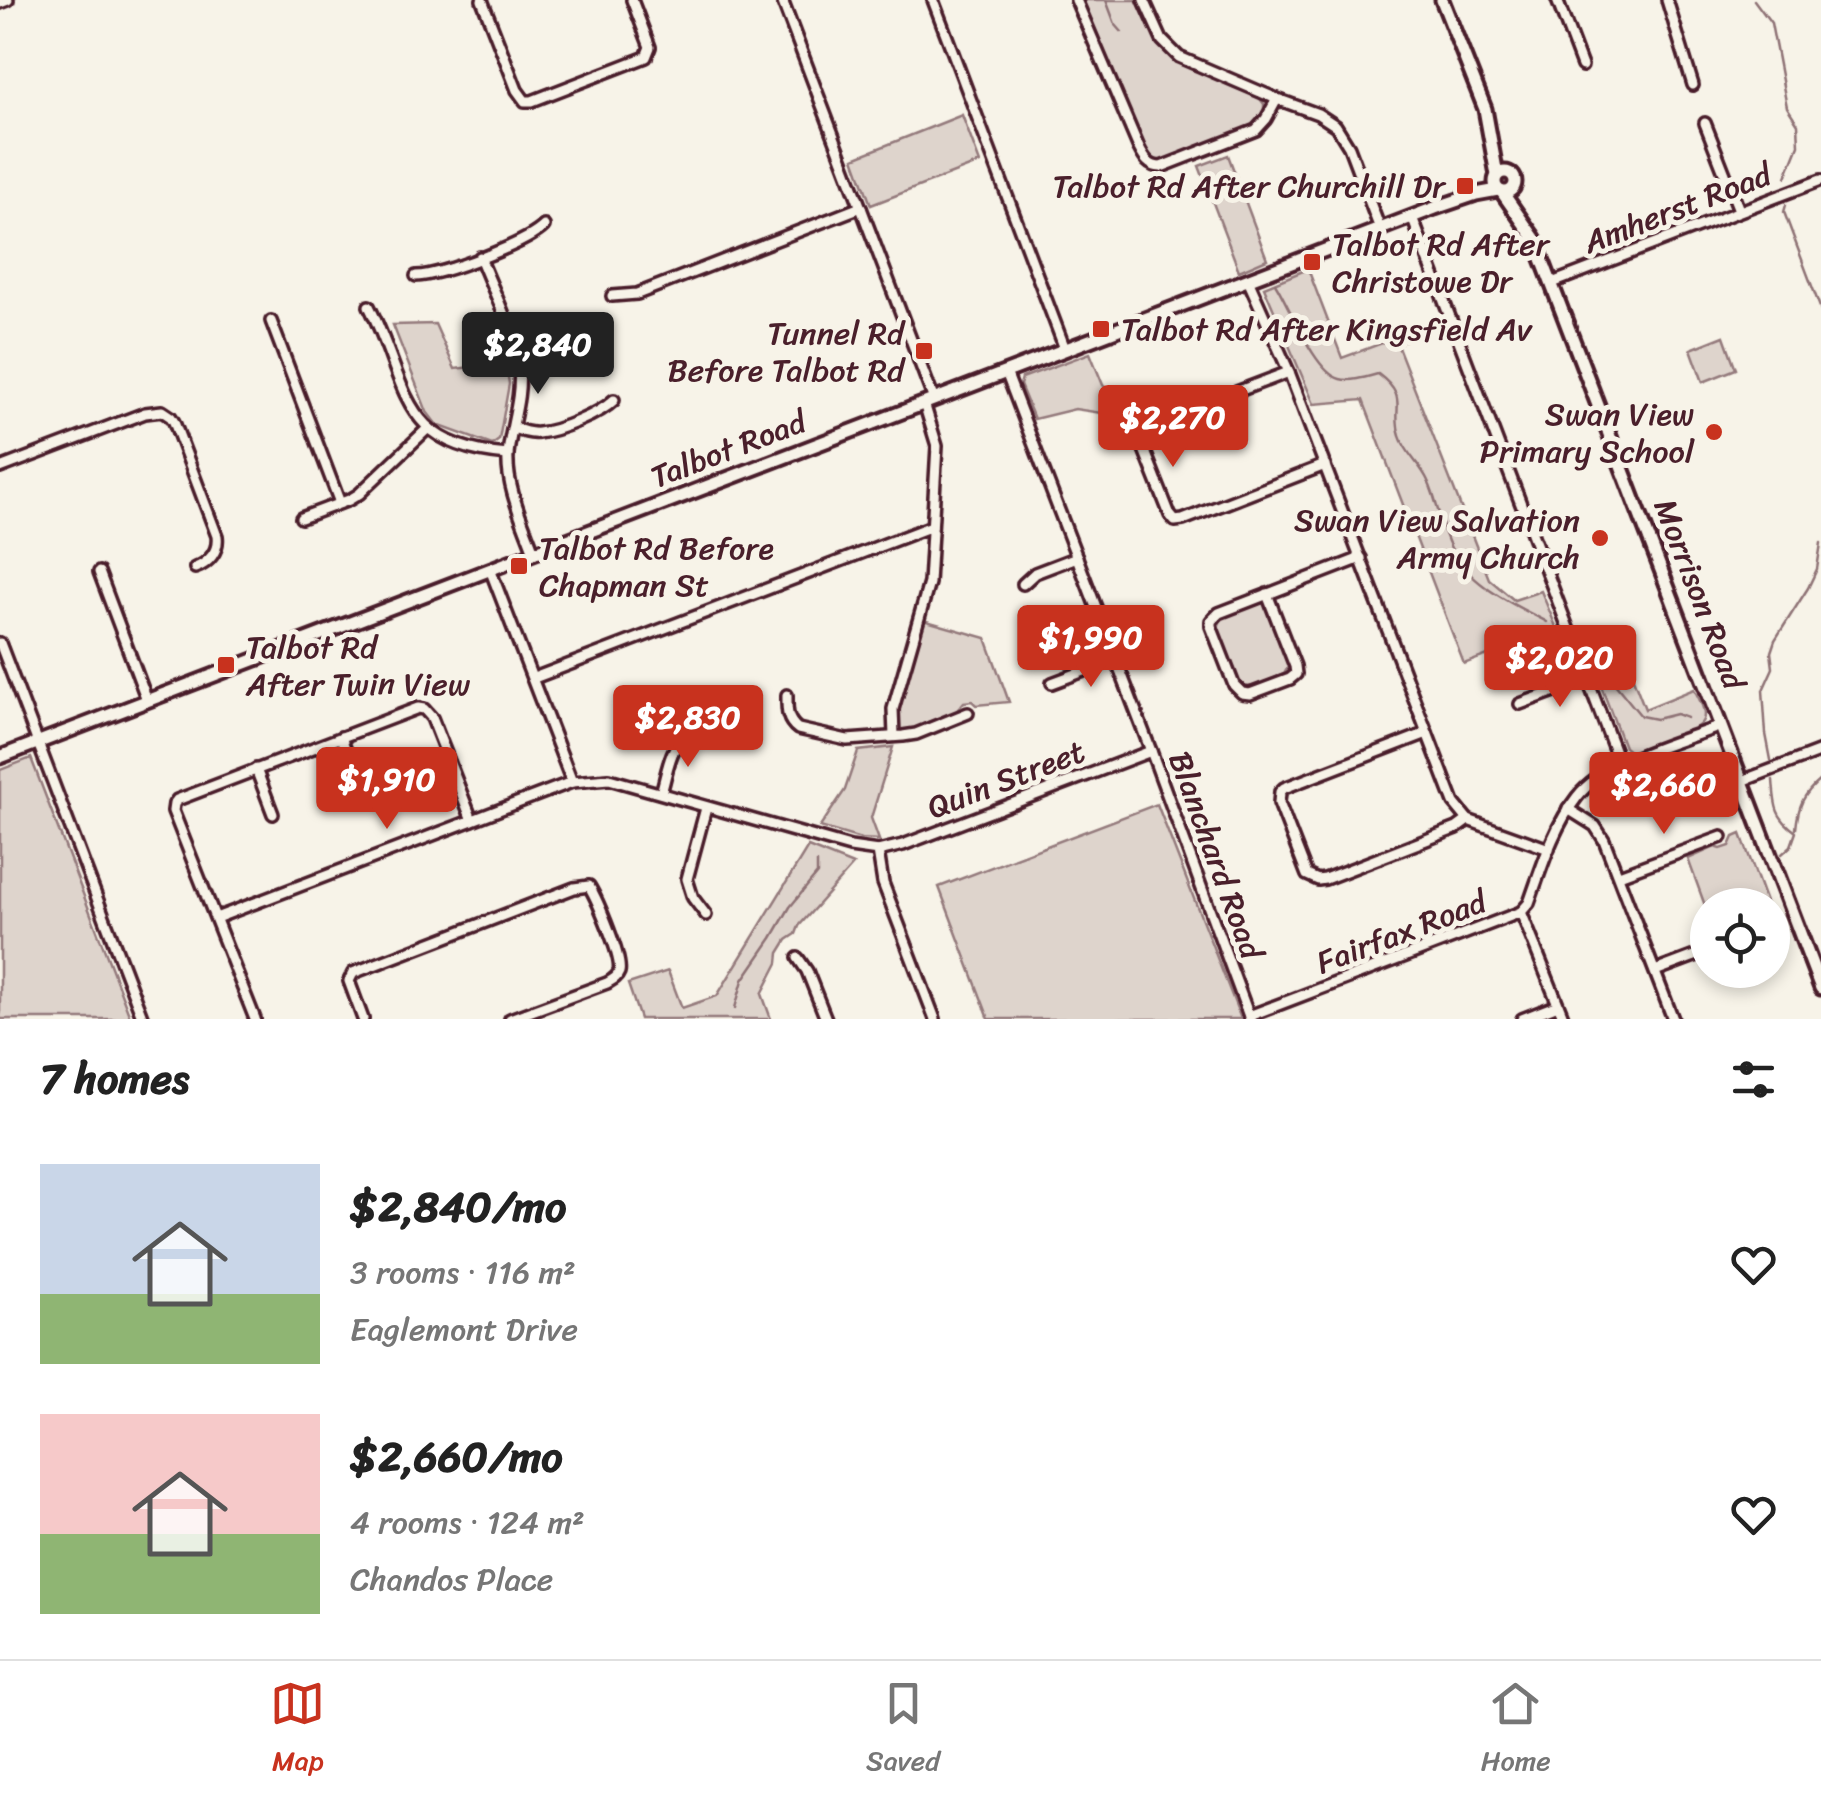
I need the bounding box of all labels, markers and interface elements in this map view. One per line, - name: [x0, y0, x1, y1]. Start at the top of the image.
- street label: Amherst Road: [1574, 146, 1782, 271]
- place label: Talbot Rd After Churchill Dr: [1052, 158, 1447, 215]
- marker: Talbot Rd After Churchill Dr: [1454, 175, 1476, 197]
- place label: Talbot Rd After Christowe Dr: [1332, 216, 1551, 310]
- marker: Talbot Rd After Christowe Dr: [1301, 251, 1323, 273]
- place label: Talbot Rd After Kingsfield Av: [1121, 301, 1533, 358]
- place label: Tunnel Rd Before Talbot Rd: [668, 305, 906, 399]
- pin: $2,840: [457, 312, 619, 397]
- text: $2,840: [484, 316, 592, 373]
- marker: Talbot Rd After Kingsfield Av: [1090, 318, 1112, 340]
- marker: Tunnel Rd Before Talbot Rd: [913, 340, 935, 362]
- pin: $2,270: [1092, 385, 1254, 470]
- place label: Swan View Primary School: [1479, 386, 1695, 480]
- text: $2,270: [1120, 389, 1226, 446]
- street label: Talbot Road: [642, 393, 816, 505]
- marker: Swan View Primary School: [1703, 421, 1725, 443]
- street label: Morrison Road: [1637, 490, 1763, 700]
- place label: Swan View Salvation Army Church: [1294, 492, 1580, 586]
- place label: Talbot Rd Before Chapman St: [539, 520, 774, 614]
- marker: Swan View Salvation Army Church: [1589, 527, 1611, 549]
- marker: Talbot Rd Before Chapman St: [508, 555, 530, 577]
- pin: $1,990: [1010, 605, 1172, 690]
- text: $1,990: [1039, 609, 1143, 666]
- place label: Talbot Rd After Twin View: [245, 619, 471, 713]
- pin: $2,020: [1479, 625, 1641, 710]
- text: $2,020: [1506, 629, 1614, 686]
- marker: Talbot Rd After Twin View: [215, 654, 237, 676]
- pin: $2,830: [607, 685, 769, 770]
- text: $2,830: [635, 689, 741, 746]
- street label: Quin Street: [919, 723, 1094, 836]
- street label: Blanchard Road: [1151, 743, 1280, 969]
- pin: $1,910: [306, 747, 468, 832]
- text: $1,910: [338, 751, 436, 808]
- pin: $2,660: [1583, 752, 1745, 837]
- text: $2,660: [1611, 756, 1717, 813]
- street label: Fairfax Road: [1308, 873, 1497, 991]
- map controls: [1690, 888, 1790, 988]
- button: locate: [1690, 888, 1790, 988]
- text: 7 homes: [40, 1042, 189, 1116]
- icon: filters: [1726, 1052, 1781, 1107]
- text: $2,840/mo: [350, 1170, 566, 1244]
- icon: home: [120, 1204, 240, 1324]
- icon: heart: [1726, 1237, 1781, 1292]
- text: 3 rooms · 116 m²: [350, 1244, 576, 1301]
- text: Eaglemont Drive: [350, 1301, 578, 1358]
- text: $2,660/mo: [350, 1420, 562, 1494]
- icon: home: [120, 1454, 240, 1574]
- icon: heart: [1726, 1487, 1781, 1542]
- text: 4 rooms · 124 m²: [350, 1494, 585, 1551]
- text: Chandos Place: [350, 1551, 553, 1608]
- tab: Map: [270, 1676, 325, 1785]
- tab: Saved: [866, 1676, 940, 1785]
- tab: Home: [1481, 1676, 1551, 1785]

